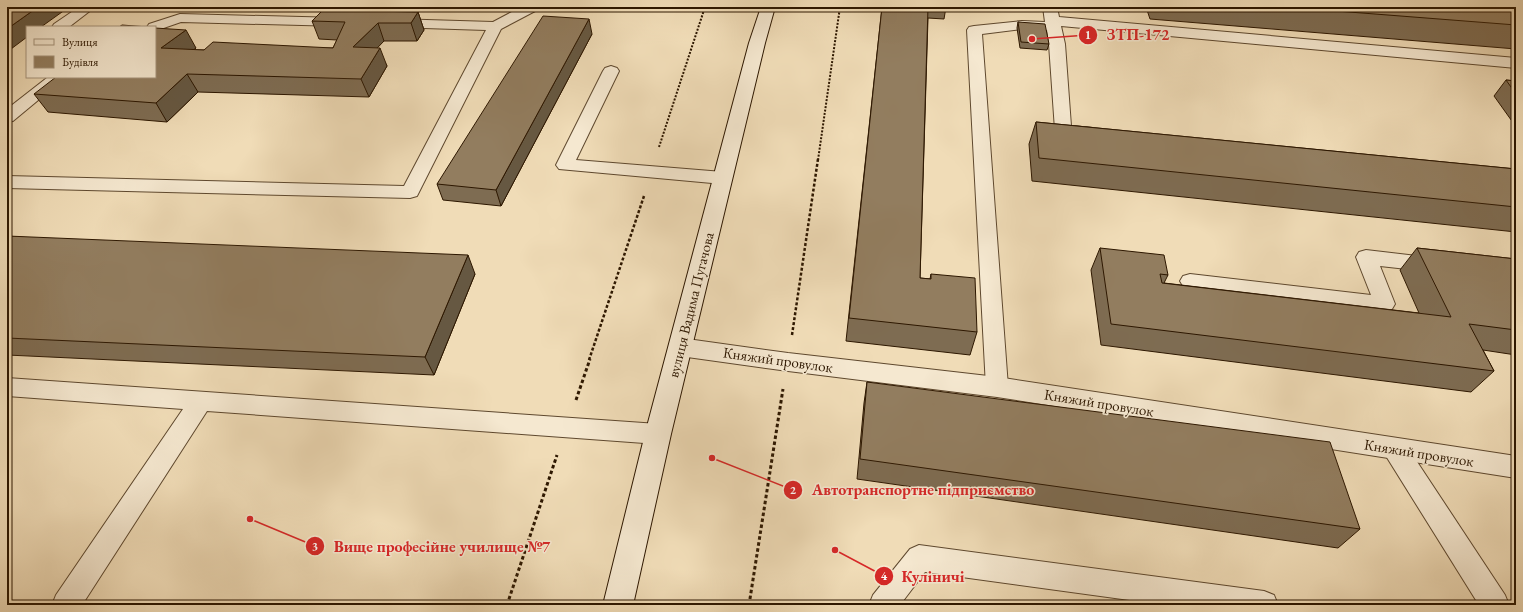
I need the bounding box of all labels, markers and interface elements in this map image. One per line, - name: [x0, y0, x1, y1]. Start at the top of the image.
- callout: ЗТП-172: [1078, 21, 1177, 49]
- text: ЗТП-172: [1106, 24, 1170, 45]
- legend: [26, 26, 156, 78]
- text: 1: [1085, 27, 1091, 43]
- text: Вулиця: [62, 34, 98, 50]
- text: Будівля: [62, 54, 99, 70]
- street label: вулиця Вадима Пугачова: [663, 230, 718, 380]
- street label: Княжий провулок: [722, 342, 834, 377]
- street label: Княжий провулок: [1043, 384, 1155, 421]
- street label: Княжий провулок: [1363, 434, 1475, 471]
- callout: Автотранспортне підприємство: [783, 476, 1042, 504]
- text: Автотранспортне підприємство: [811, 479, 1034, 500]
- text: 2: [790, 482, 797, 498]
- callout: Вище професійне училище №7: [305, 532, 558, 560]
- text: Вище професійне училище №7: [334, 536, 551, 557]
- text: 3: [312, 538, 318, 554]
- callout: Куліничі: [874, 562, 973, 590]
- text: Куліничі: [901, 566, 965, 587]
- text: 4: [881, 568, 888, 584]

